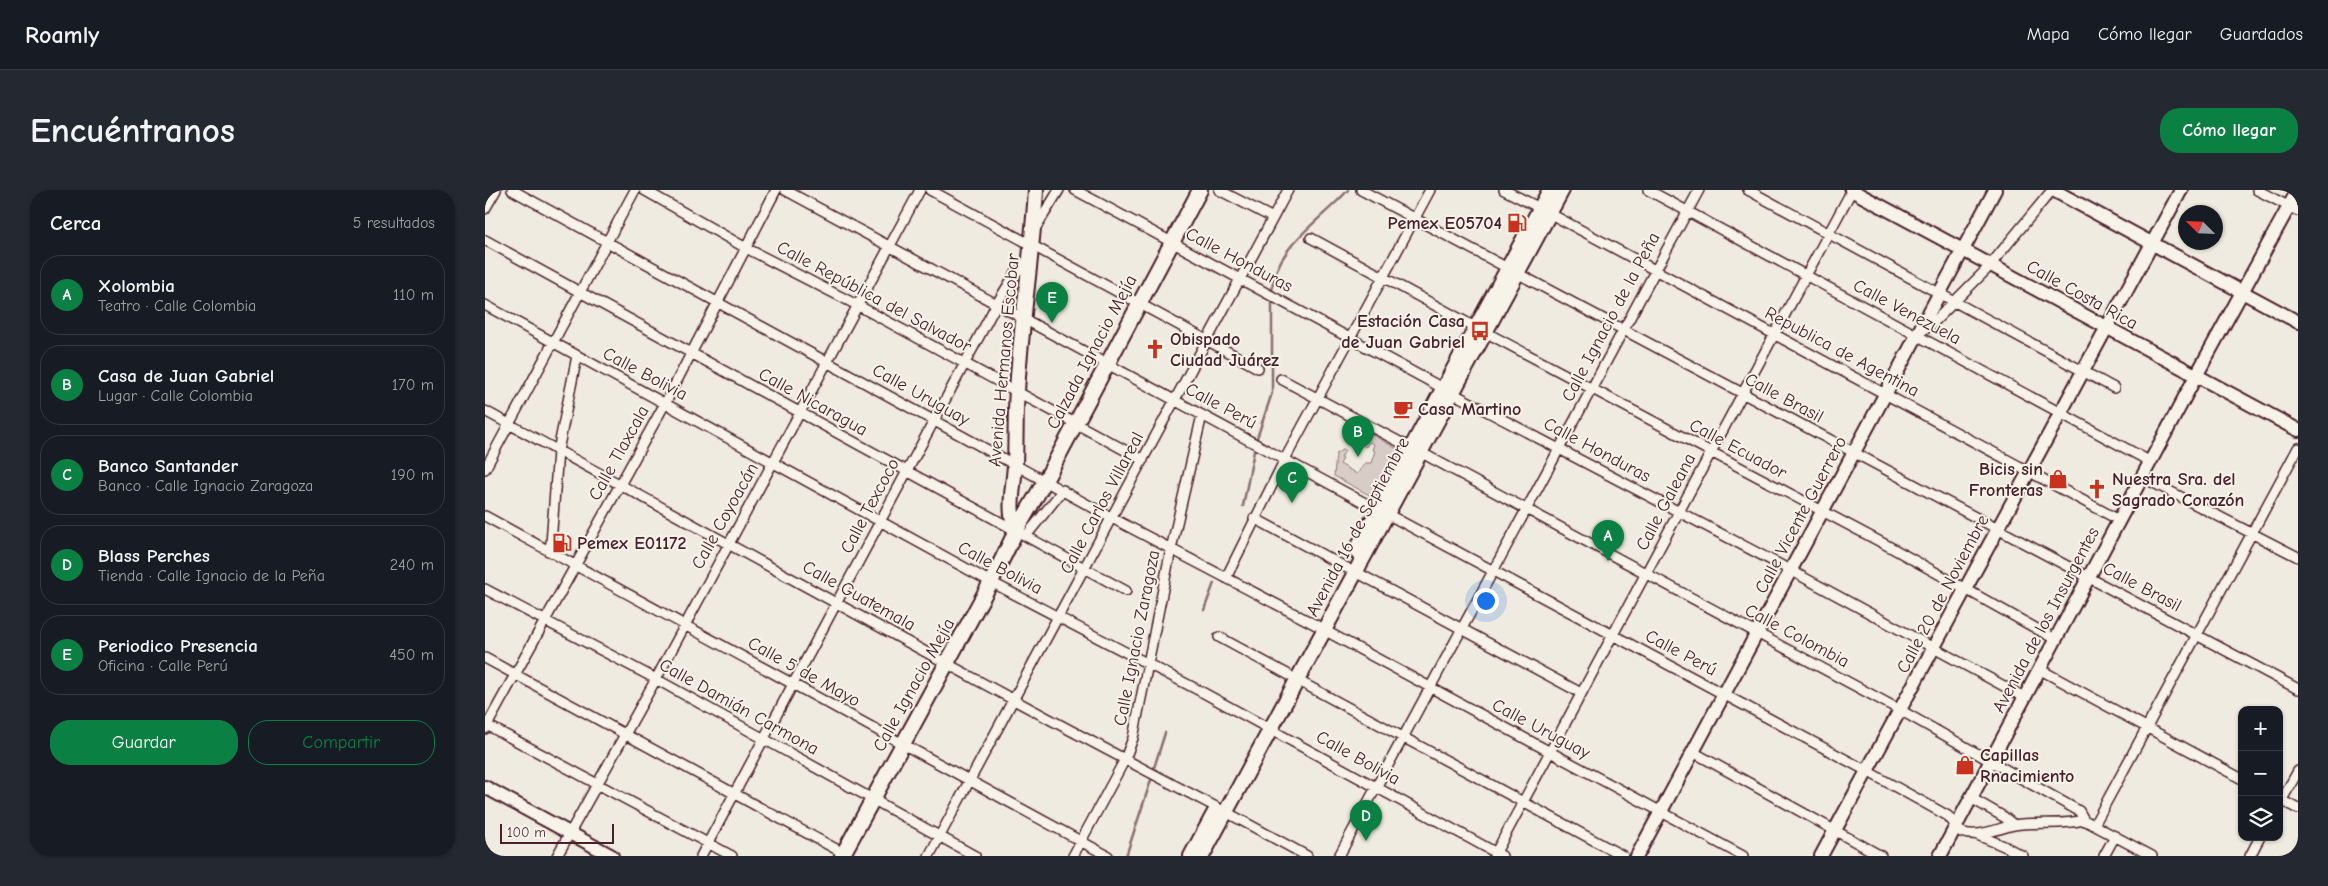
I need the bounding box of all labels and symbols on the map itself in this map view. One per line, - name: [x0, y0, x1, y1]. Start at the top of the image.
- north arrow: [2178, 205, 2223, 250]
- fuel station icon: Pemex E05704: [1506, 212, 1528, 234]
- place label: Pemex E05704: [1387, 213, 1502, 234]
- street label: Calle Honduras: [1182, 223, 1296, 297]
- street label: Calle Ignacio de la Peña: [1557, 229, 1665, 405]
- street label: Calle República del Salvador: [773, 237, 976, 358]
- street label: Avenida Hermanos Escobar: [984, 252, 1024, 468]
- street label: Calle Costa Rica: [2023, 256, 2141, 334]
- street label: Calzada Ignacio Mejía: [1042, 271, 1142, 433]
- street label: Calle Venezuela: [1850, 275, 1964, 349]
- pin: E: [1036, 282, 1068, 323]
- street label: Republica de Agentina: [1761, 302, 1923, 402]
- place label: Estación Casa de Juan Gabriel: [1341, 311, 1465, 353]
- bus stop icon: Estación Casa de Juan Gabriel: [1469, 320, 1491, 342]
- place label: Obispado Ciudad Juárez: [1170, 329, 1279, 371]
- church icon: Obispado Ciudad Juárez: [1144, 338, 1166, 360]
- street label: Calle Bolivia: [599, 343, 691, 405]
- street label: Calle Uruguay: [869, 360, 974, 431]
- street label: Calle Nicaragua: [755, 363, 871, 441]
- street label: Calle Brasil: [1741, 369, 1827, 427]
- street label: Calle Perú: [1182, 378, 1260, 434]
- cafe icon: Casa Martino: [1392, 398, 1414, 420]
- place label: Casa Martino: [1418, 399, 1521, 420]
- street label: Calle Tlaxcala: [584, 402, 654, 504]
- street label: Calle Honduras: [1540, 413, 1654, 487]
- street label: Calle Ecuador: [1686, 414, 1791, 484]
- pin: B: [1342, 416, 1374, 457]
- street label: Calle Carlos Villareal: [1056, 429, 1148, 577]
- street label: Calle Vicente Guerrero: [1751, 433, 1851, 597]
- street label: Avenida 16 de Septiembre: [1302, 434, 1414, 620]
- street label: Calle Galeana: [1632, 450, 1700, 554]
- street label: Calle Texcoco: [836, 455, 904, 557]
- street label: Calle Coyoacán: [687, 459, 763, 573]
- place label: Bicis sin Fronteras: [1969, 459, 2043, 501]
- pin: C: [1276, 462, 1308, 503]
- shop icon: Bicis sin Fronteras: [2047, 468, 2069, 490]
- place label: Nuestra Sra. del Sagrado Corazón: [2112, 469, 2244, 511]
- church icon: Nuestra Sra. del Sagrado Corazón: [2086, 478, 2108, 500]
- street label: Calle 20 de Noviembre: [1892, 511, 1994, 677]
- pin: A: [1592, 520, 1624, 561]
- street label: Avenida de los Insurgentes: [1988, 524, 2104, 716]
- fuel station icon: Pemex E01172: [551, 532, 573, 554]
- place label: Pemex E01172: [577, 533, 686, 554]
- street label: Calle Bolivia: [954, 537, 1046, 599]
- street label: Calle Ignacio Zaragoza: [1110, 548, 1164, 728]
- street label: Calle Guatemala: [799, 556, 919, 636]
- street label: Calle Brasil: [2099, 558, 2185, 616]
- your location: [1473, 588, 1499, 614]
- street label: Calle Colombia: [1741, 600, 1853, 672]
- street label: Calle Ignacio Mejía: [869, 615, 959, 755]
- street label: Calle Perú: [1642, 625, 1720, 681]
- street label: Calle 5 de Mayo: [744, 632, 864, 712]
- street label: Calle Damián Carmona: [656, 654, 822, 760]
- street label: Calle Uruguay: [1488, 694, 1594, 764]
- street label: Calle Bolivia: [1312, 726, 1404, 790]
- place label: Capillas Rnacimiento: [1980, 745, 2074, 787]
- shop icon: Capillas Rnacimiento: [1954, 754, 1976, 776]
- pin: D: [1350, 800, 1382, 841]
- scale bar: [500, 821, 614, 844]

